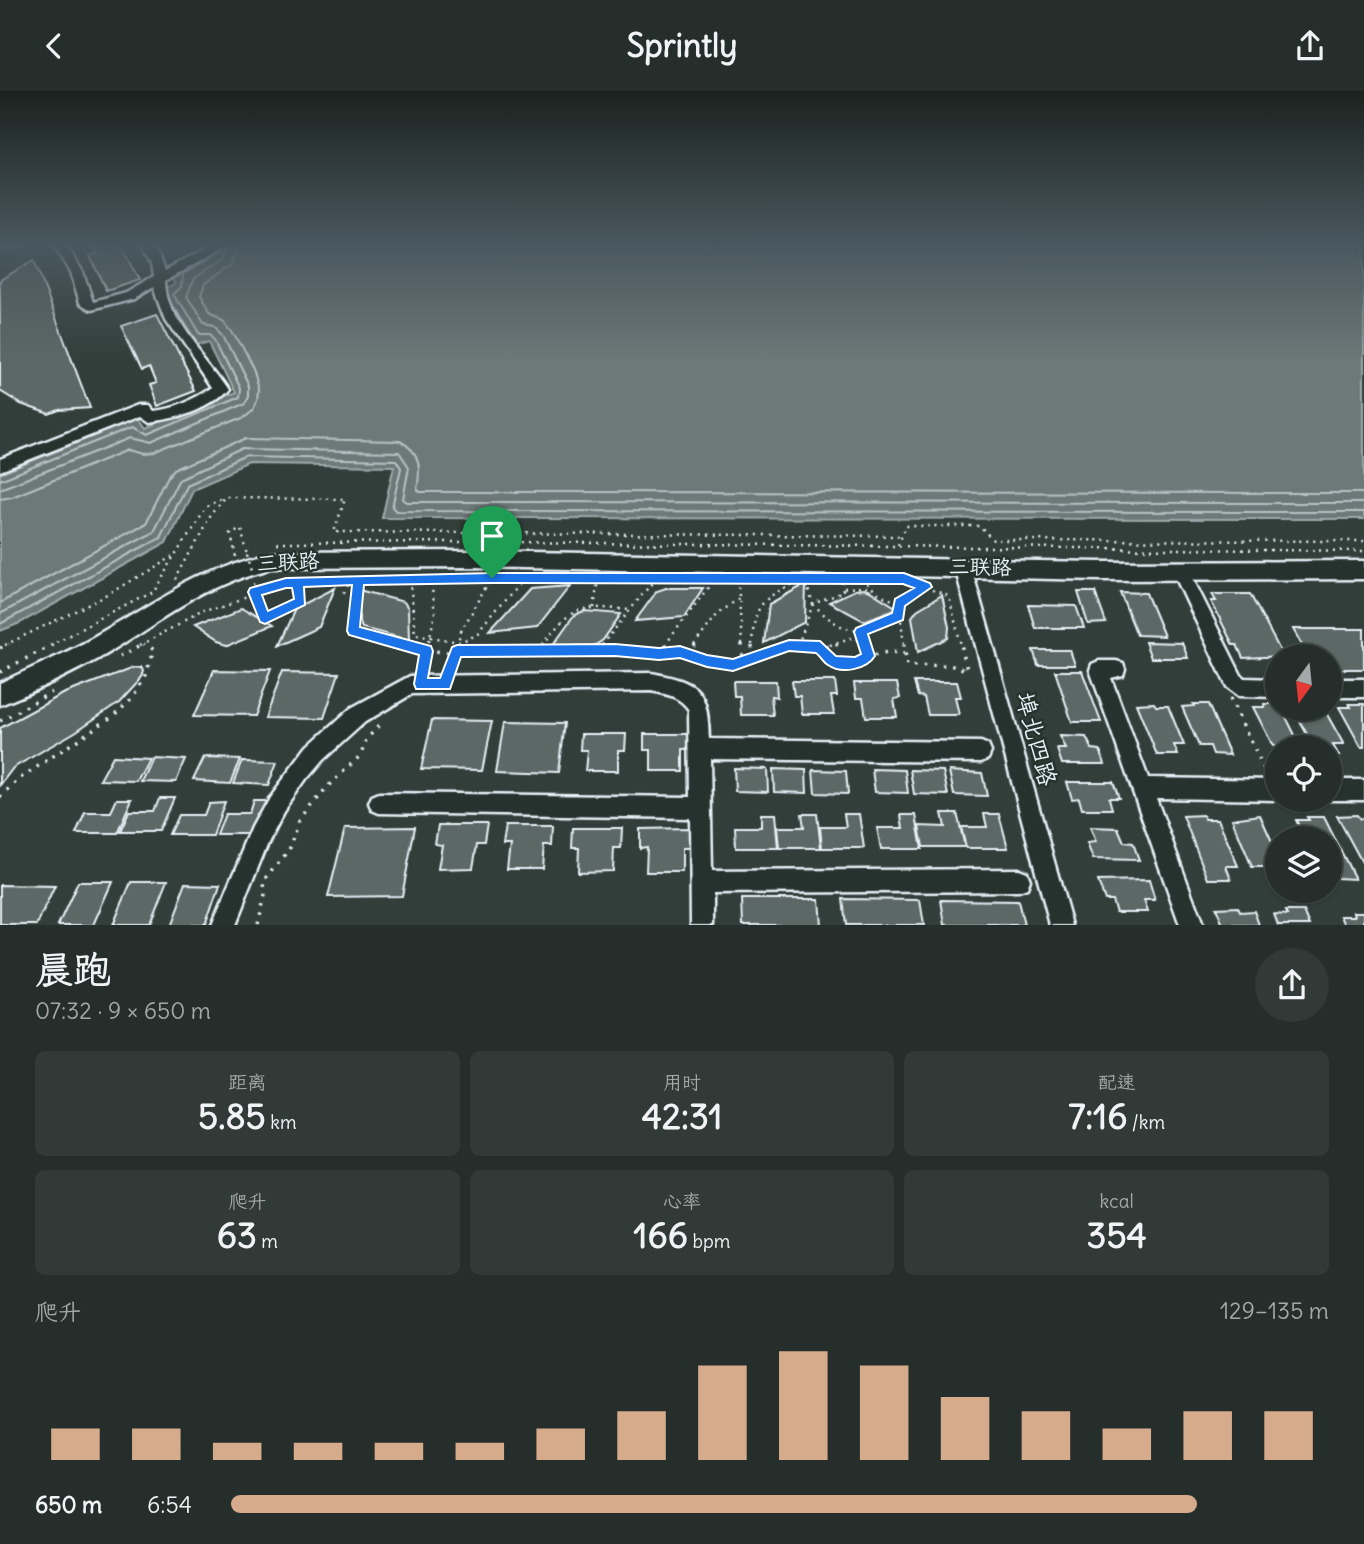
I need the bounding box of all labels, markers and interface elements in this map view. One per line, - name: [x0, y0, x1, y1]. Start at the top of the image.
- text: Sprintly: [627, 25, 737, 66]
- icon: back: [35, 27, 73, 65]
- icon: share: [1291, 27, 1329, 65]
- pin: [462, 506, 522, 578]
- icon: arrive: [473, 517, 511, 555]
- street label: 三联路: [256, 546, 320, 577]
- street label: 三联路: [948, 552, 1012, 581]
- north arrow: [1265, 644, 1342, 721]
- map controls: [1265, 644, 1342, 903]
- street label: 埠北四路: [1010, 688, 1064, 789]
- button: locate: [1265, 735, 1342, 812]
- button: layers: [1265, 826, 1342, 903]
- text: 晨跑: [35, 946, 111, 993]
- button: share: [1255, 948, 1329, 1022]
- text: 07:32 · 9 × 650 m: [35, 996, 211, 1025]
- text: 距离: [228, 1070, 266, 1094]
- text: 用时: [663, 1070, 701, 1094]
- text: 配速: [1098, 1070, 1136, 1094]
- text: 5.85: [198, 1094, 266, 1138]
- text: 42:31: [642, 1094, 722, 1138]
- text: 7:16: [1068, 1094, 1127, 1138]
- text: km: [266, 1110, 297, 1134]
- text: /km: [1127, 1110, 1165, 1134]
- text: 爬升: [228, 1189, 266, 1213]
- text: 心率: [663, 1189, 701, 1213]
- text: kcal: [1100, 1189, 1134, 1213]
- text: 63: [217, 1213, 257, 1257]
- text: 166: [634, 1213, 688, 1257]
- text: 354: [1087, 1213, 1147, 1257]
- text: m: [257, 1229, 278, 1253]
- text: bpm: [688, 1229, 730, 1253]
- text: 129–135 m: [1220, 1296, 1329, 1325]
- text: 爬升: [35, 1297, 81, 1326]
- text: 650 m: [35, 1490, 102, 1519]
- text: 6:54: [147, 1490, 192, 1519]

